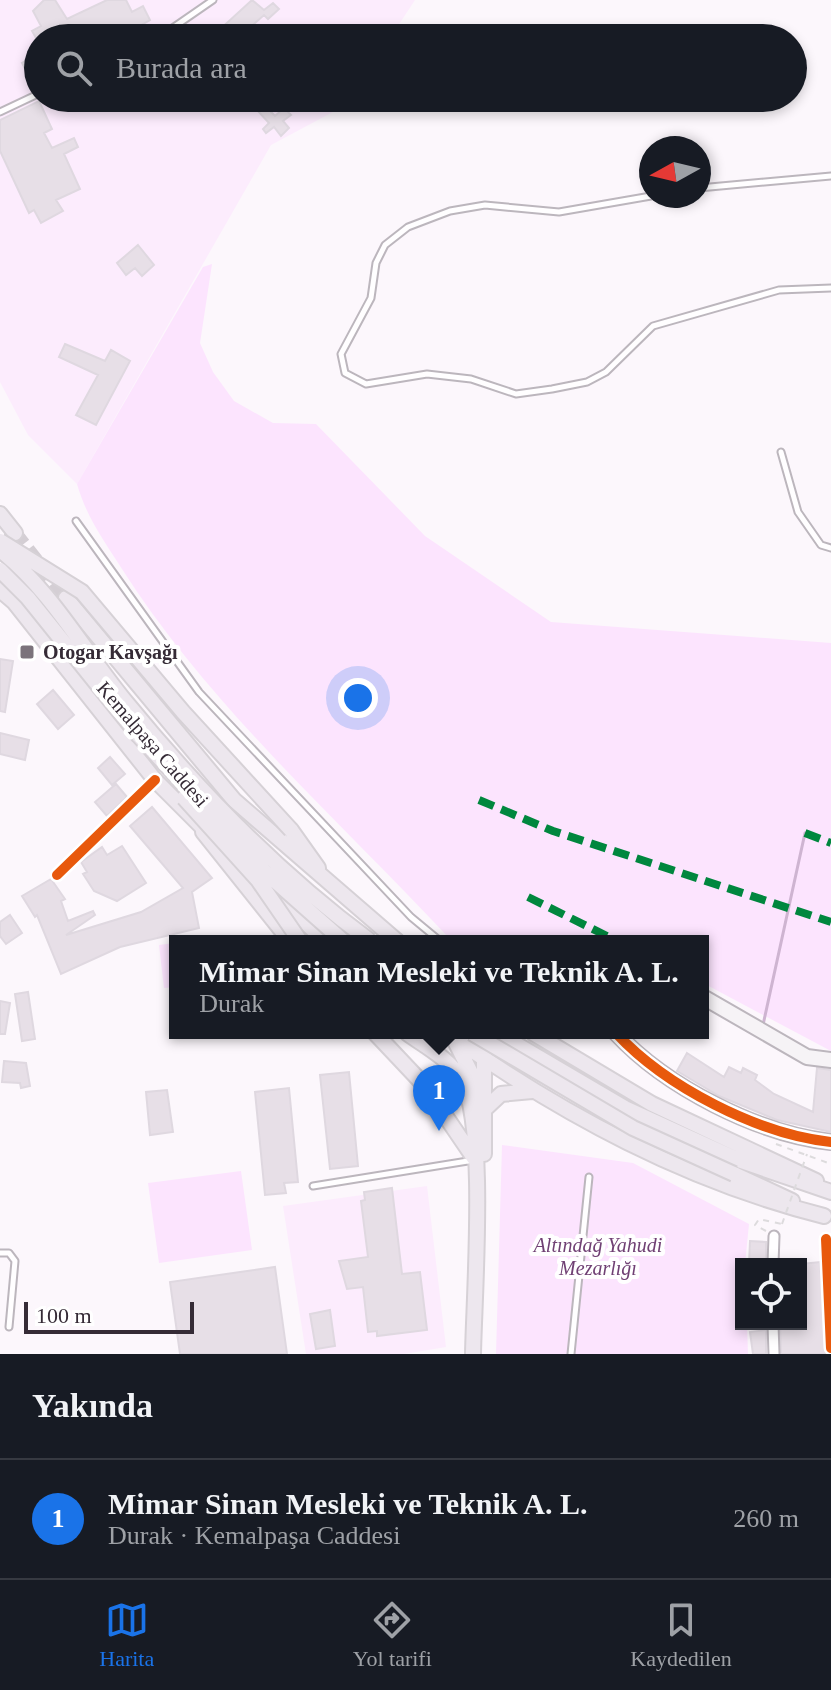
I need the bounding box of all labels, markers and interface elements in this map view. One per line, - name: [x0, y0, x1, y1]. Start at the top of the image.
- search box: [24, 24, 807, 112]
- icon: search: [52, 46, 96, 90]
- text: Burada ara: [116, 51, 247, 84]
- north arrow: [639, 136, 711, 208]
- place label: Otogar Kavşağı: [43, 641, 178, 664]
- marker: Otogar Kavşağı: [18, 643, 36, 661]
- street label: Kemalpaşa Caddesi: [92, 677, 214, 812]
- your location: [338, 678, 378, 718]
- popup: [169, 935, 709, 1039]
- text: Mimar Sinan Mesleki ve Teknik A. L.: [199, 955, 679, 988]
- text: Durak: [199, 989, 264, 1018]
- pin: 1: [413, 1065, 465, 1131]
- park label: Altındağ Yahudi Mezarlığı: [532, 1234, 662, 1280]
- map controls: [735, 1258, 807, 1330]
- button: locate: [735, 1258, 807, 1330]
- scale bar: [24, 1298, 194, 1334]
- text: 100 m: [36, 1303, 92, 1328]
- text: Yakında: [32, 1387, 153, 1424]
- text: Mimar Sinan Mesleki ve Teknik A. L.: [108, 1487, 588, 1520]
- text: 1: [52, 1504, 65, 1533]
- text: 260 m: [733, 1504, 799, 1533]
- text: Durak · Kemalpaşa Caddesi: [108, 1521, 400, 1550]
- tab: Harita: [99, 1598, 154, 1672]
- tab: Yol tarifi: [353, 1598, 432, 1672]
- tab: Kaydedilen: [630, 1598, 732, 1672]

